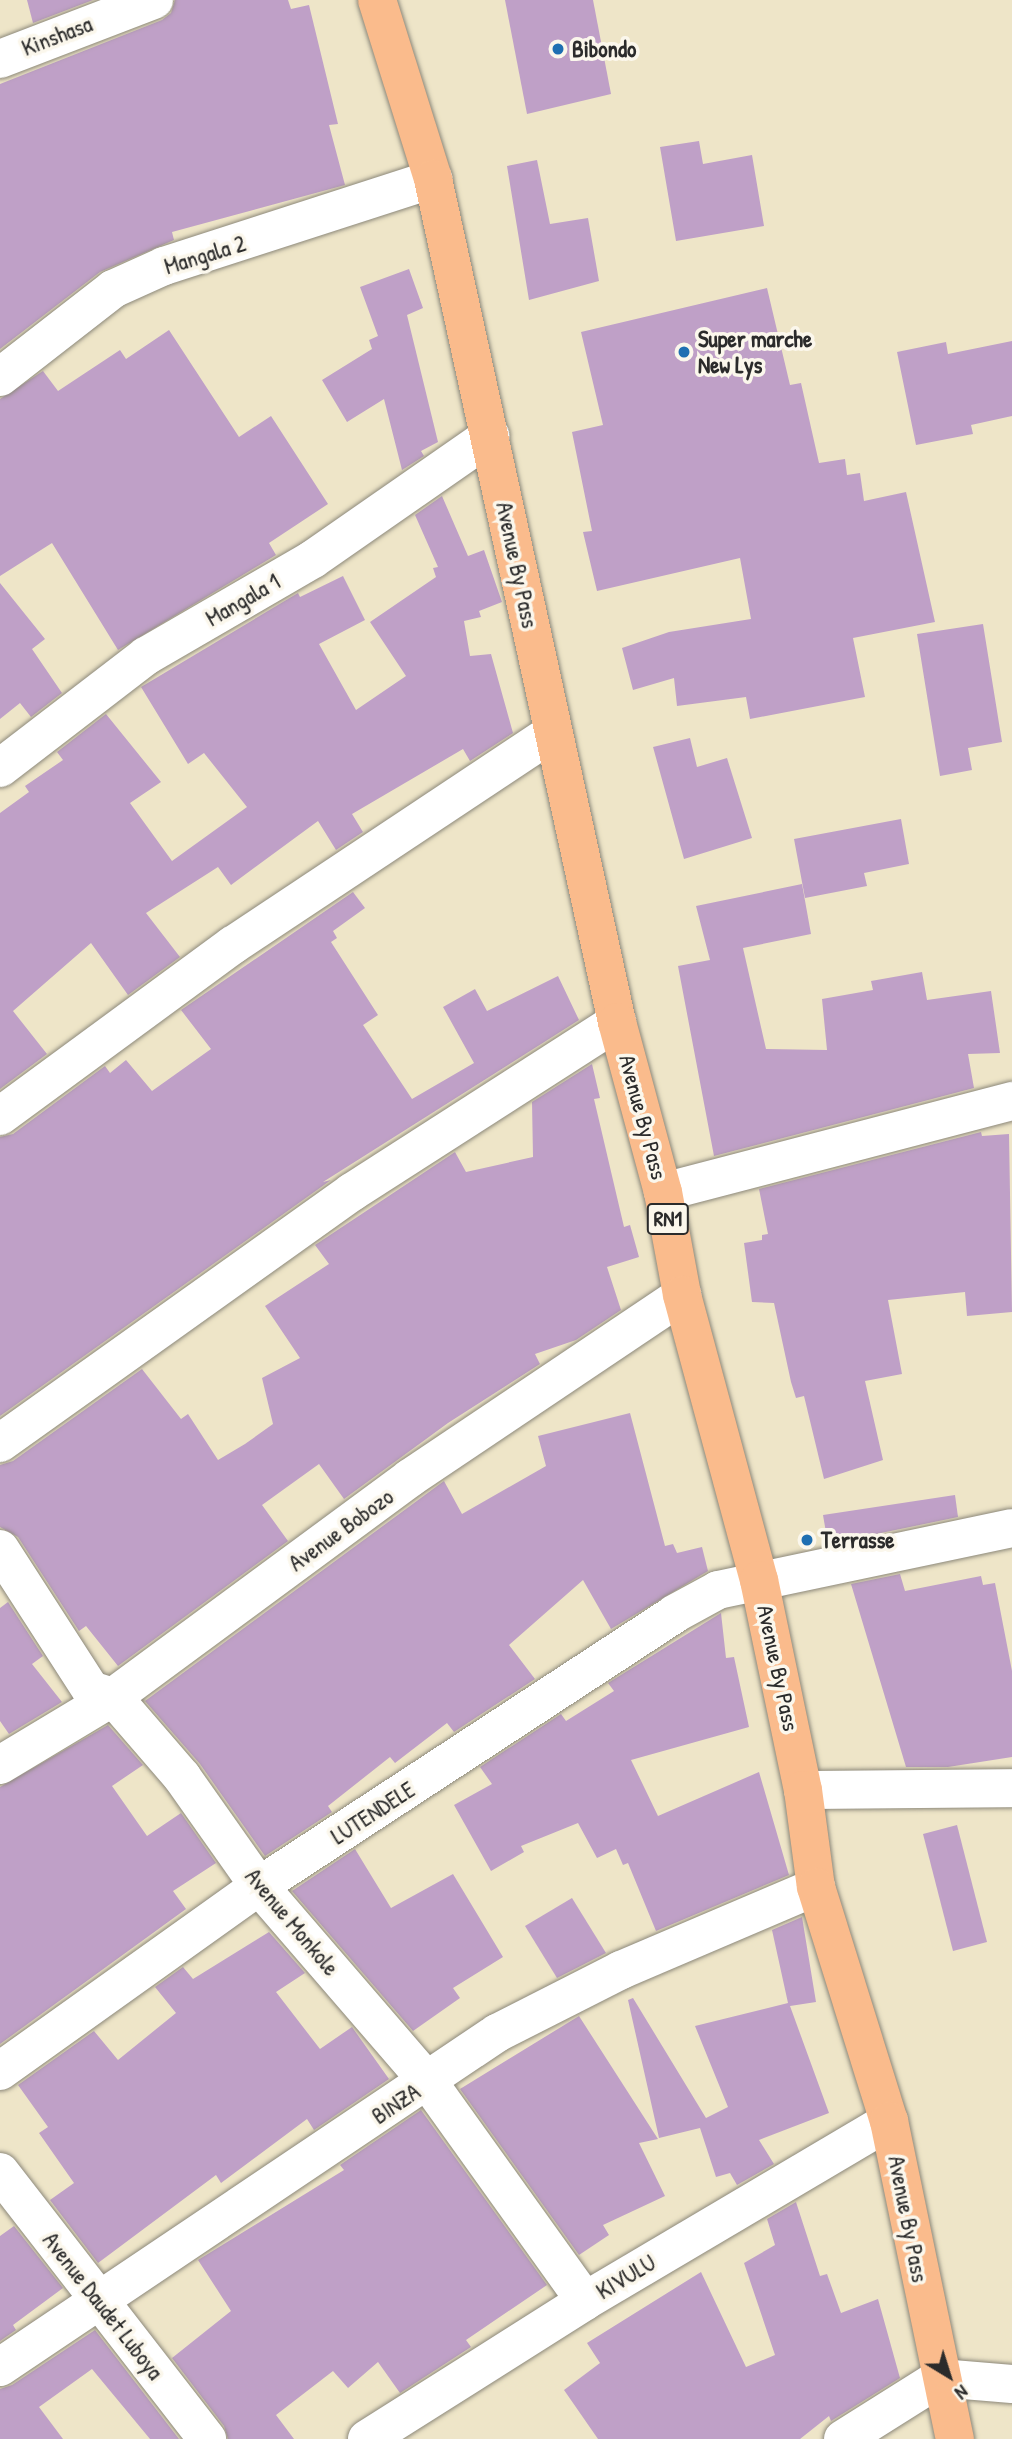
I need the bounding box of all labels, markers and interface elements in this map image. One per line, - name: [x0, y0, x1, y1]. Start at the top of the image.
- street label: Kinshasa: [18, 10, 96, 62]
- place label: Bibondo: [572, 35, 636, 63]
- marker: Bibondo: [550, 41, 566, 57]
- street label: Mangala 2: [161, 230, 249, 280]
- place label: Super marche New Lys: [698, 325, 812, 379]
- marker: Super marche New Lys: [676, 344, 692, 360]
- street label: Avenue By Pass: [490, 499, 544, 631]
- street label: Mangala 1: [201, 568, 285, 632]
- street label: Avenue By Pass: [613, 1052, 673, 1182]
- road number: RN1: [645, 1202, 691, 1236]
- street label: Avenue Bobozo: [283, 1483, 399, 1577]
- place label: Terrasse: [821, 1526, 895, 1554]
- marker: Terrasse: [799, 1532, 815, 1548]
- street label: Avenue By Pass: [751, 1602, 805, 1734]
- street label: LUTENDELE: [326, 1776, 420, 1850]
- street label: Avenue Monkole: [239, 1863, 345, 1981]
- street label: BINZA: [367, 2078, 425, 2130]
- street label: Avenue By Pass: [882, 2154, 934, 2284]
- street label: Avenue Daudet Luboya: [37, 2227, 169, 2385]
- street label: KIVULU: [591, 2249, 661, 2305]
- north arrow: [914, 2341, 984, 2411]
- text: N: [950, 2379, 974, 2406]

